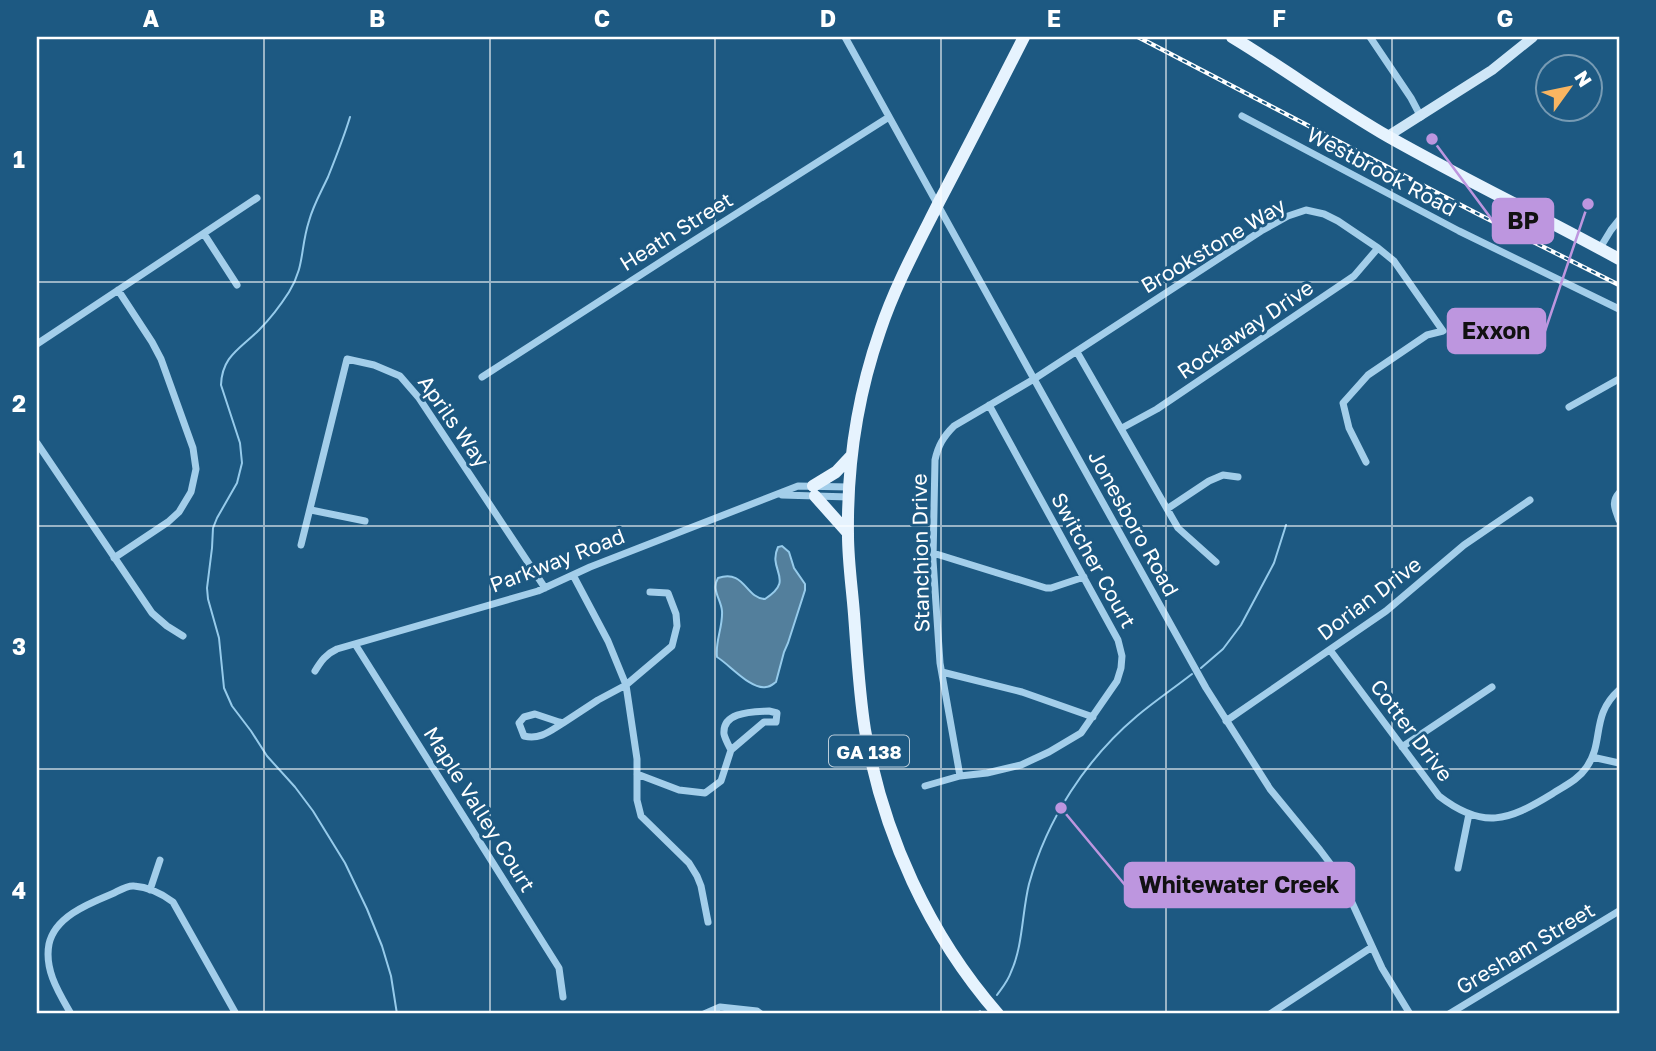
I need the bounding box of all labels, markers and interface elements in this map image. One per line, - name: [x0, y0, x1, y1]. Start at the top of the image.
- text: A: [143, 4, 160, 32]
- text: B: [369, 4, 385, 32]
- text: C: [594, 4, 610, 32]
- text: D: [820, 4, 836, 32]
- text: E: [1047, 4, 1061, 32]
- text: F: [1272, 4, 1286, 32]
- text: G: [1497, 4, 1513, 32]
- north arrow: [1534, 52, 1604, 122]
- text: N: [1570, 66, 1597, 91]
- street label: Westbrook Road: [1303, 121, 1461, 221]
- text: 1: [13, 145, 25, 173]
- street label: Heath Street: [615, 186, 737, 276]
- street label: Brookstone Way: [1136, 191, 1290, 298]
- callout: BP: [1493, 199, 1553, 243]
- text: BP: [1507, 206, 1539, 234]
- street label: Rockaway Drive: [1172, 274, 1318, 384]
- callout: Exxon: [1448, 309, 1545, 353]
- text: Exxon: [1462, 316, 1530, 344]
- street label: Aprils Way: [413, 370, 495, 472]
- text: 2: [12, 389, 26, 417]
- street label: Jonesboro Road: [1083, 445, 1185, 601]
- street label: Stanchion Drive: [906, 473, 934, 633]
- street label: Switcher Court: [1046, 488, 1142, 632]
- street label: Parkway Road: [486, 522, 628, 598]
- street label: Dorian Drive: [1312, 551, 1426, 645]
- text: 3: [12, 632, 26, 660]
- street label: Cotter Drive: [1365, 674, 1459, 786]
- street label: Maple Valley Court: [419, 722, 541, 896]
- road number: GA 138: [829, 736, 909, 766]
- callout: Whitewater Creek: [1125, 863, 1354, 907]
- text: Whitewater Creek: [1139, 870, 1340, 898]
- text: 4: [12, 876, 26, 904]
- street label: Gresham Street: [1451, 896, 1599, 1000]

